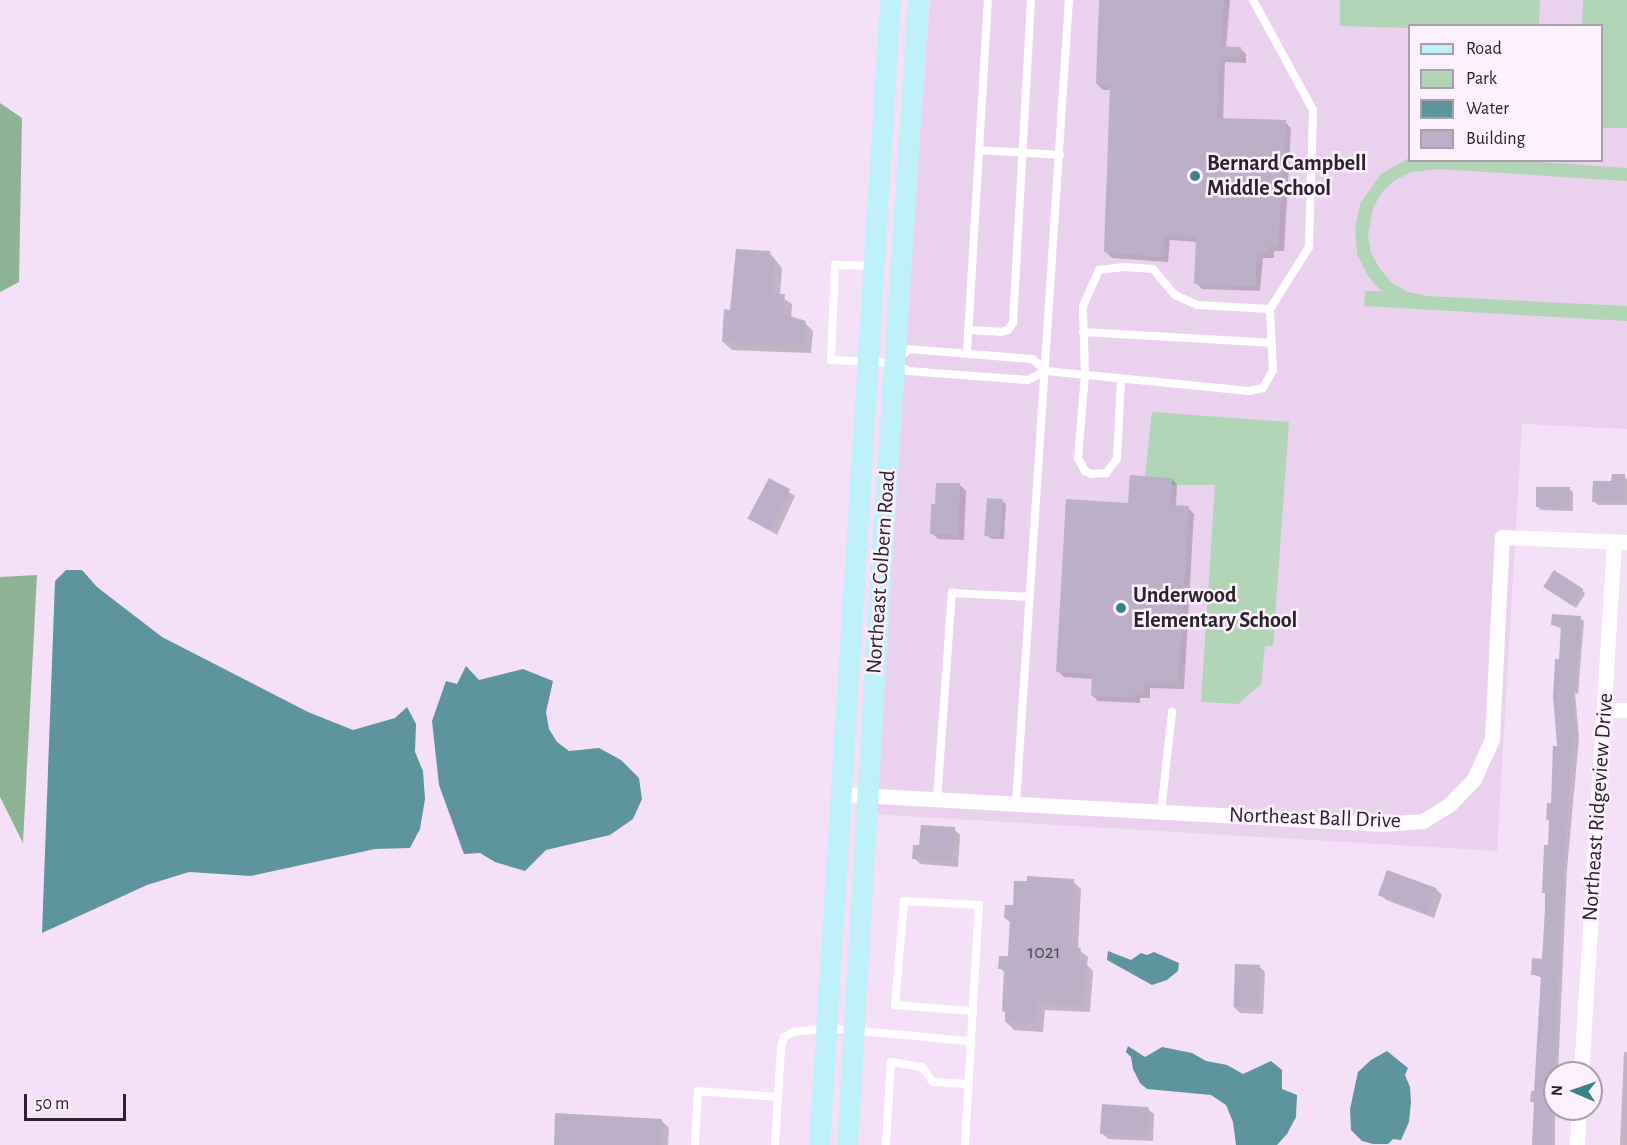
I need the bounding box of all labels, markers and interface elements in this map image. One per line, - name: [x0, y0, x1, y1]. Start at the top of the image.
- legend: [1408, 24, 1603, 162]
- text: Road: [1466, 40, 1502, 58]
- text: Park: [1466, 70, 1497, 88]
- text: Water: [1466, 100, 1509, 118]
- text: Building: [1466, 130, 1525, 148]
- place label: Bernard Campbell Middle School: [1207, 150, 1367, 202]
- marker: Bernard Campbell Middle School: [1188, 169, 1202, 183]
- street label: Northeast Colbern Road: [861, 469, 901, 675]
- place label: Underwood Elementary School: [1133, 582, 1297, 634]
- marker: Underwood Elementary School: [1114, 601, 1128, 615]
- street label: Northeast Ridgeview Drive: [1577, 692, 1619, 922]
- street label: Northeast Ball Drive: [1229, 802, 1401, 834]
- house number: 1021: [1027, 940, 1061, 964]
- north arrow: [1543, 1061, 1603, 1121]
- scale bar: [27, 1082, 129, 1120]
- text: N: [1549, 1085, 1565, 1096]
- text: 50 m: [35, 1095, 69, 1113]

